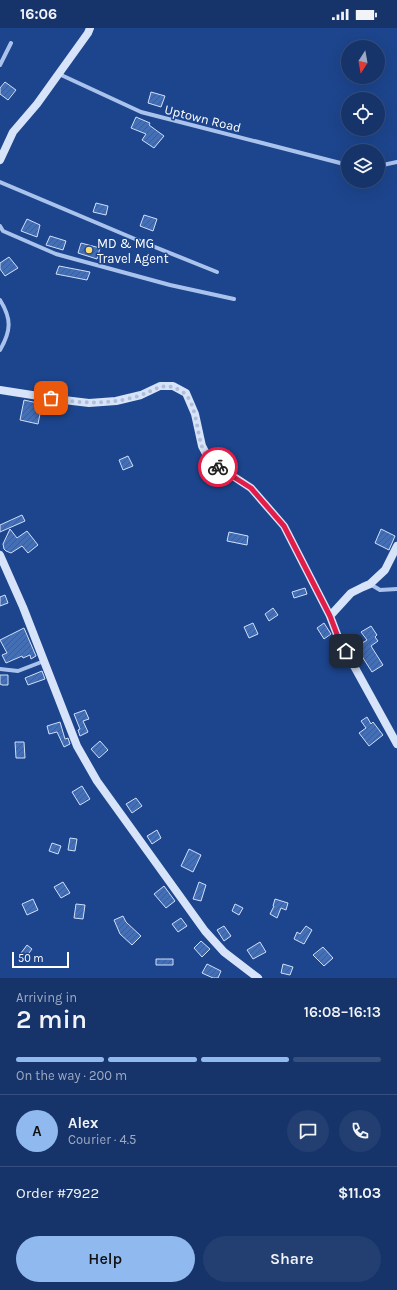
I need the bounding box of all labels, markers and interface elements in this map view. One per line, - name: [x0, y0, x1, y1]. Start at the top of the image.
- text: 16:06: [20, 5, 57, 23]
- north arrow: [341, 40, 385, 84]
- map controls: [341, 40, 385, 188]
- button: locate: [341, 92, 385, 136]
- street label: Uptown Road: [163, 102, 243, 135]
- button: layers: [341, 144, 385, 188]
- place label: MD & MG Travel Agent: [97, 236, 169, 266]
- marker: MD & MG Travel Agent: [84, 245, 94, 255]
- pin: [34, 381, 68, 415]
- icon: bag: [40, 387, 62, 409]
- courier: [198, 447, 238, 487]
- icon: bike: [207, 456, 229, 478]
- pin: [329, 634, 363, 668]
- icon: home: [335, 640, 357, 662]
- scale bar: [12, 950, 69, 969]
- text: 50 m: [18, 952, 44, 965]
- text: Arriving in: [16, 990, 77, 1005]
- text: 16:08–16:13: [304, 1003, 381, 1021]
- text: 2 min: [16, 1004, 87, 1035]
- text: On the way · 200 m: [16, 1068, 127, 1083]
- button: chat: [287, 1110, 329, 1152]
- button: phone: [339, 1110, 381, 1152]
- text: Alex: [68, 1114, 98, 1132]
- text: A: [32, 1122, 42, 1140]
- text: Courier · 4.5: [68, 1132, 136, 1147]
- text: Order #7922: [16, 1184, 99, 1202]
- text: $11.03: [338, 1184, 381, 1202]
- button: Help: [16, 1236, 195, 1282]
- button: Share: [203, 1236, 381, 1282]

